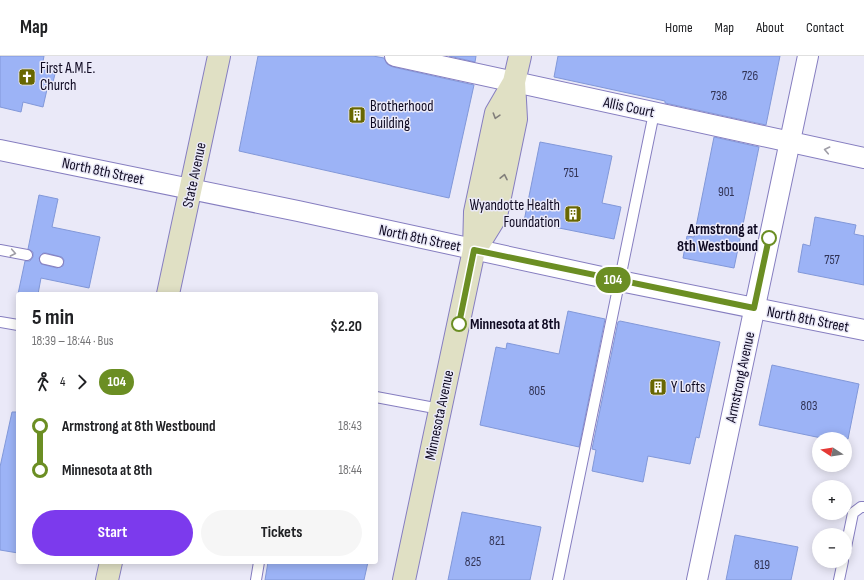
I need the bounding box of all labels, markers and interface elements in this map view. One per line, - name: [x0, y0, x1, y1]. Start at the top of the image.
- text: Map: [20, 16, 48, 39]
- text: Home: [665, 19, 693, 36]
- text: Map: [715, 19, 734, 36]
- text: About: [756, 19, 784, 36]
- text: Contact: [806, 19, 844, 36]
- place label: First A.M.E. Church: [40, 59, 95, 95]
- church icon: First A.M.E. Church: [17, 67, 37, 87]
- house number: 726: [742, 68, 758, 84]
- house number: 738: [711, 88, 727, 104]
- street label: Allis Court: [601, 93, 657, 122]
- place label: Brotherhood Building: [370, 97, 433, 133]
- building icon: Brotherhood Building: [347, 105, 367, 125]
- one-way arrow: [492, 113, 501, 120]
- street label: State Avenue: [178, 141, 211, 209]
- one-way arrow: [824, 146, 830, 154]
- street label: North 8th Street: [60, 154, 146, 190]
- house number: 751: [564, 165, 579, 181]
- one-way arrow: [500, 173, 508, 180]
- house number: 901: [718, 184, 735, 200]
- place label: Wyandotte Health Foundation: [469, 196, 560, 232]
- building icon: Wyandotte Health Foundation: [563, 204, 583, 224]
- place label: Armstrong at 8th Westbound: [677, 220, 758, 256]
- street label: North 8th Street: [377, 221, 463, 257]
- marker: Armstrong at 8th Westbound: [761, 230, 777, 246]
- one-way arrow: [10, 248, 16, 256]
- house number: 757: [824, 252, 841, 268]
- line badge: 104: [590, 267, 636, 293]
- text: 104: [604, 271, 622, 288]
- street label: North 8th Street: [765, 302, 851, 337]
- text: 5 min: [32, 304, 74, 331]
- place label: Minnesota at 8th: [470, 315, 560, 334]
- marker: Minnesota at 8th: [451, 316, 467, 332]
- text: $2.20: [330, 317, 362, 336]
- street label: Armstrong Avenue: [721, 330, 759, 425]
- text: 18:39 – 18:44 · Bus: [32, 333, 114, 349]
- street label: Minnesota Avenue: [421, 368, 458, 462]
- icon: walk: [32, 371, 54, 393]
- icon: forward: [71, 371, 93, 393]
- text: 104: [107, 373, 126, 390]
- text: 4: [60, 374, 65, 390]
- building icon: Y Lofts: [648, 377, 668, 397]
- place label: Y Lofts: [671, 378, 705, 397]
- house number: 805: [529, 383, 545, 399]
- house number: 803: [801, 398, 817, 414]
- text: Armstrong at 8th Westbound: [62, 417, 215, 436]
- text: 18:43: [338, 418, 362, 434]
- north arrow: [812, 432, 852, 472]
- map controls: [812, 432, 852, 568]
- text: Minnesota at 8th: [62, 461, 152, 480]
- text: 18:44: [338, 462, 362, 478]
- button: +: [812, 480, 852, 520]
- button: Start: [32, 510, 193, 556]
- button: Tickets: [201, 510, 362, 556]
- button: −: [812, 528, 852, 568]
- house number: 821: [489, 533, 505, 549]
- house number: 825: [465, 554, 481, 570]
- house number: 819: [754, 557, 770, 573]

